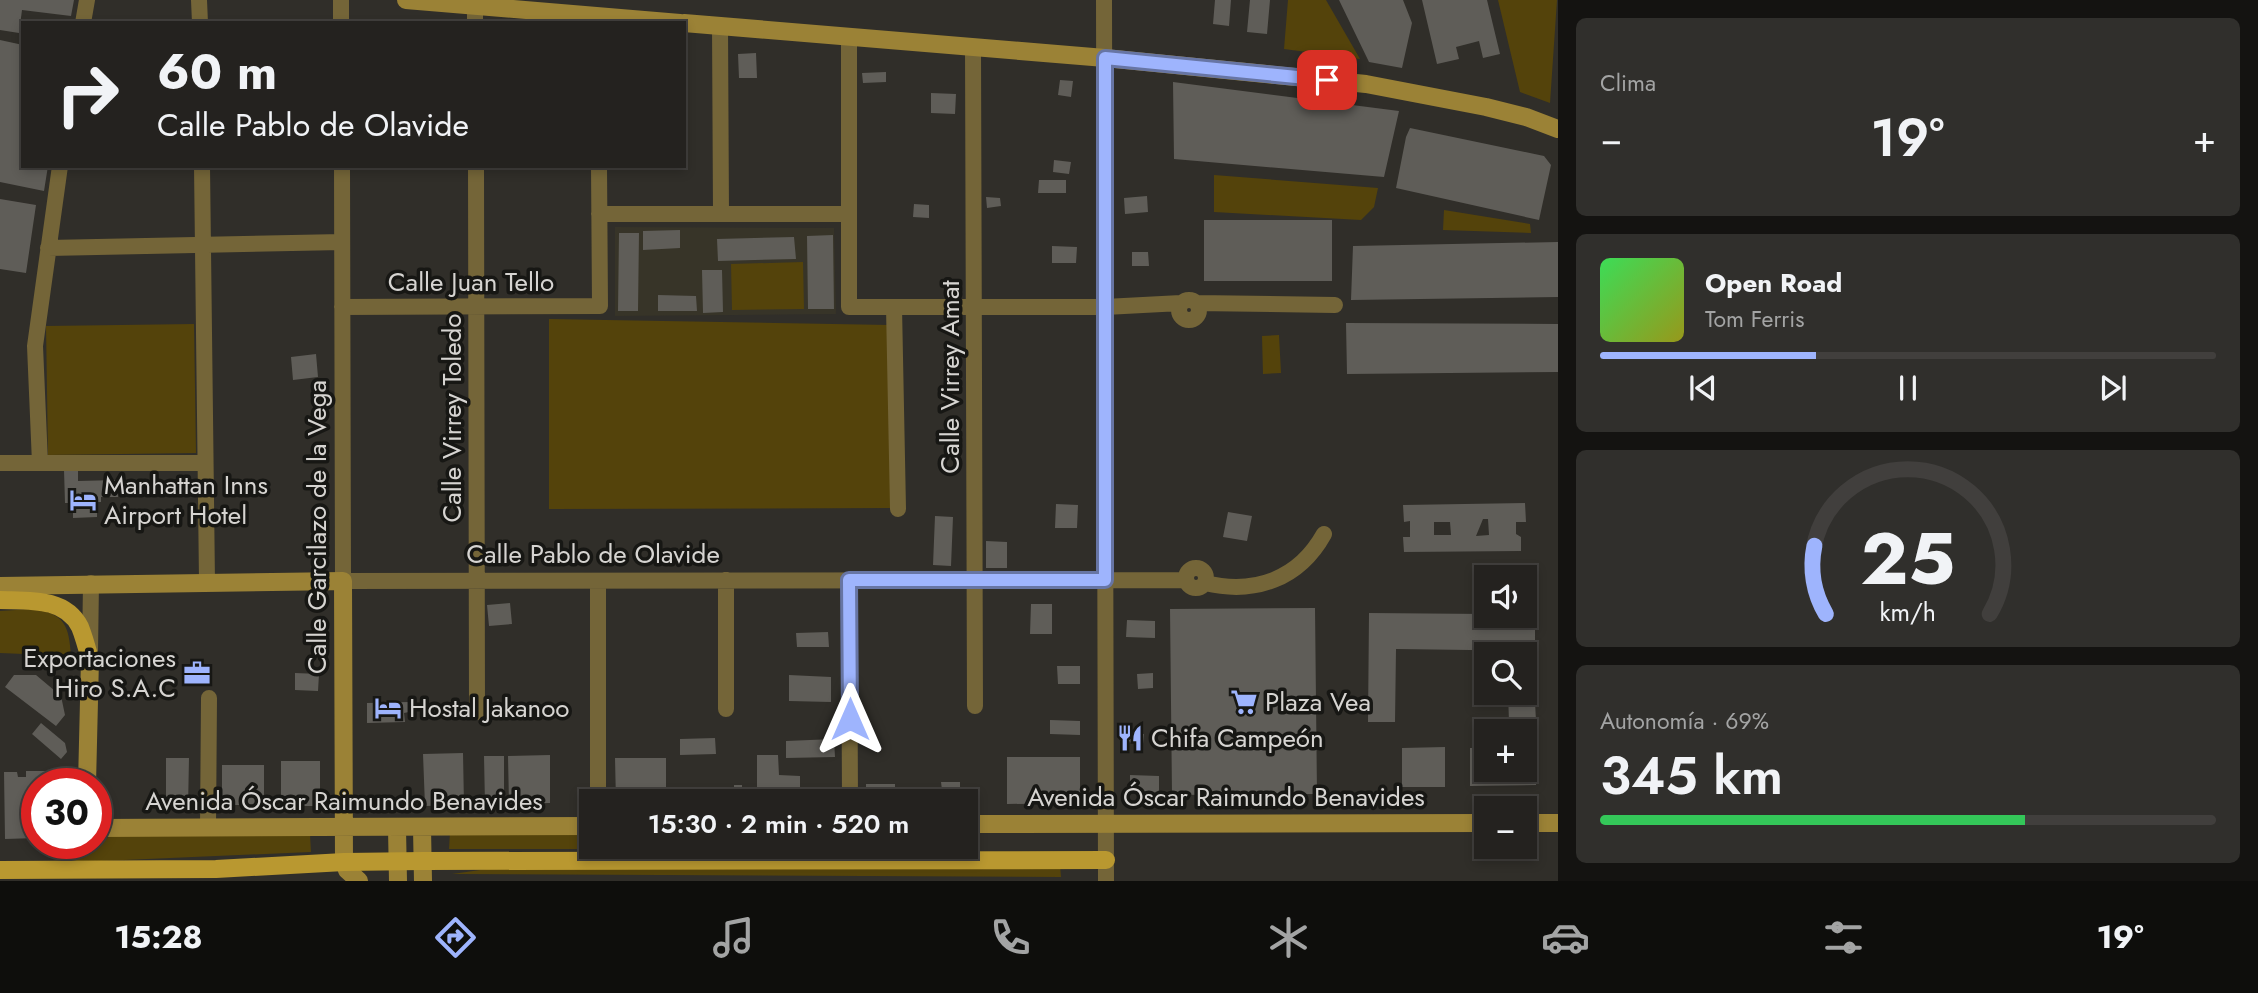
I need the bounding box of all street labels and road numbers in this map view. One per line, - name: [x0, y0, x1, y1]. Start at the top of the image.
- street label: Calle Juan Tello: [388, 263, 554, 301]
- street label: Calle Virrey Amat: [931, 280, 969, 474]
- street label: Calle Virrey Toledo: [433, 313, 471, 523]
- street label: Calle Garcilazo de la Vega: [298, 380, 336, 674]
- street label: Calle Pablo de Olavide: [466, 535, 720, 573]
- street label: Avenida Óscar Raimundo Benavides: [1027, 778, 1425, 816]
- street label: Avenida Óscar Raimundo Benavides: [145, 782, 543, 820]

